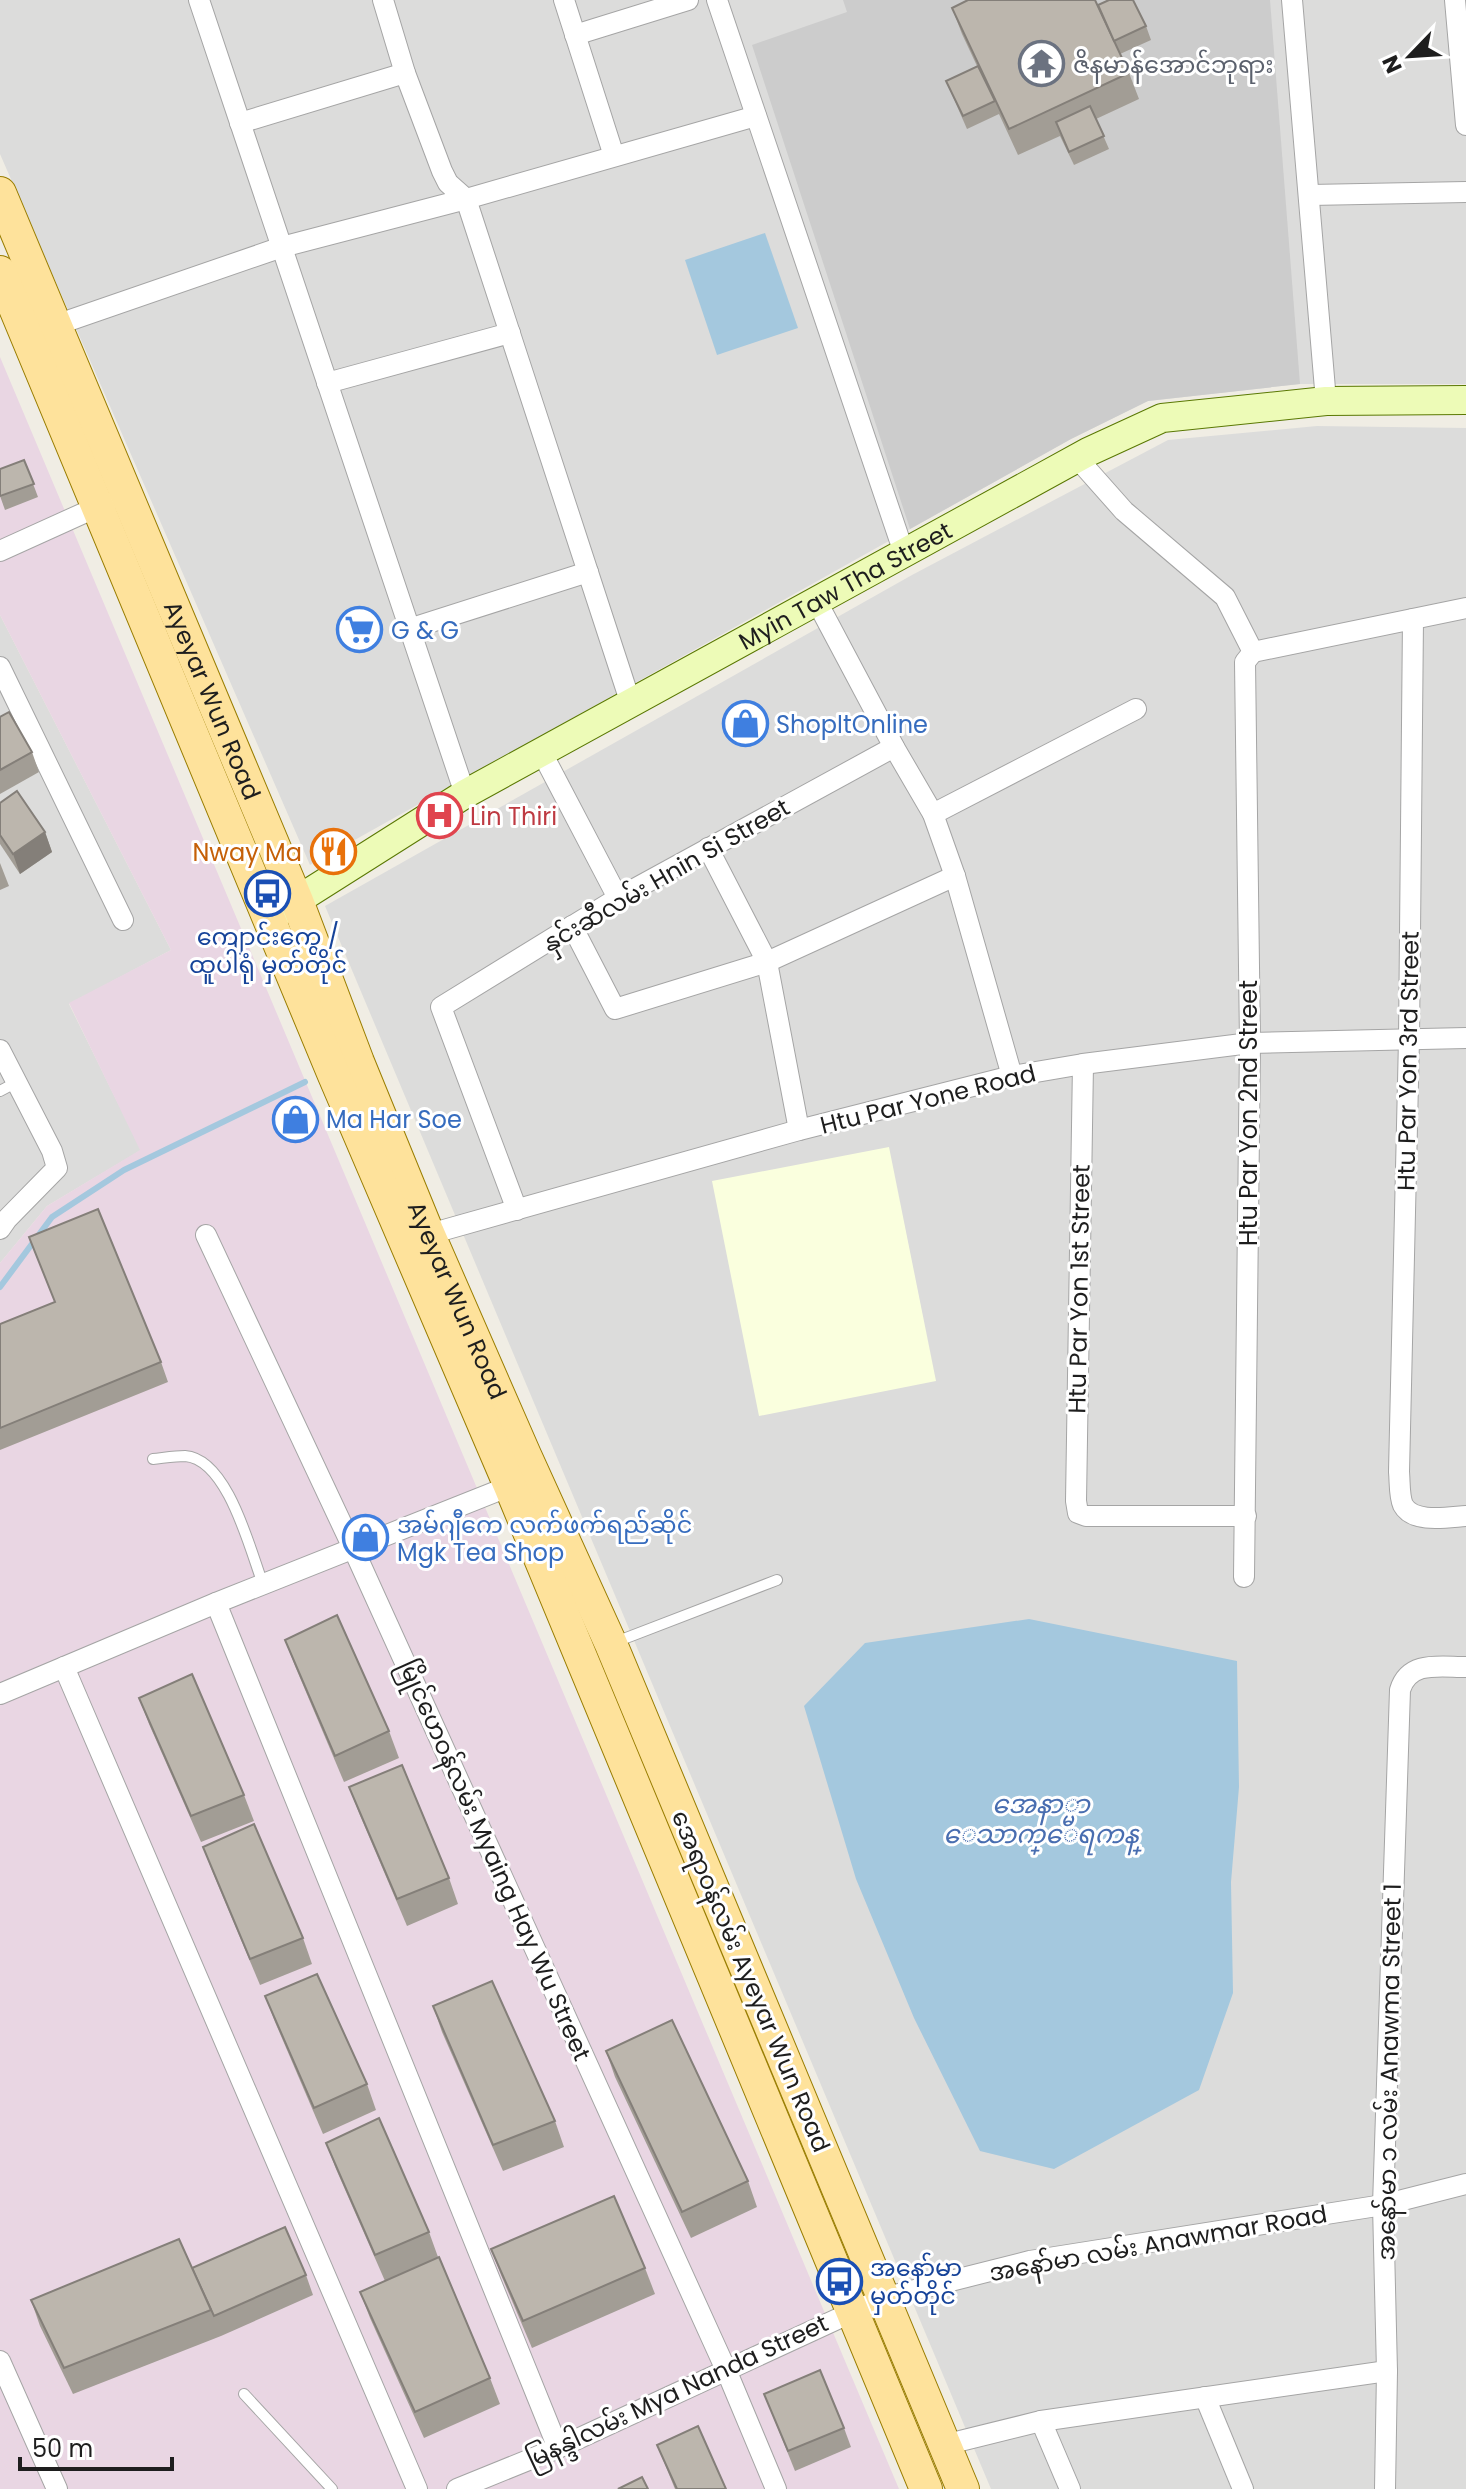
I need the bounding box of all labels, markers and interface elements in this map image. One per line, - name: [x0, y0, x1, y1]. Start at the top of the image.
- north arrow: [1370, 16, 1450, 96]
- temple icon: ဇိနမာန်အောင်ဘုရား: [1018, 40, 1066, 88]
- place label: ဇိနမာန်အောင်ဘုရား: [1073, 48, 1274, 84]
- text: N: [1375, 50, 1410, 78]
- street label: Myin Taw Tha Street: [733, 514, 958, 657]
- street label: Ayeyar Wun Road: [156, 596, 269, 805]
- supermarket icon: G & G: [336, 606, 384, 654]
- place label: G & G: [391, 614, 459, 647]
- shop icon: ShopItOnline: [721, 700, 769, 748]
- place label: ShopItOnline: [776, 708, 928, 741]
- street label: နှင်းဆီလမ်း Hnin Si Street: [536, 791, 797, 962]
- hospital icon: Lin Thiri: [415, 792, 463, 840]
- place label: Lin Thiri: [470, 800, 557, 833]
- restaurant icon: Nway Ma: [309, 828, 357, 876]
- place label: Nway Ma: [192, 836, 302, 869]
- bus stop icon: ကျောင်းကွေ့ / ထူပါရုံ မှတ်တိုင်: [244, 870, 292, 918]
- place label: ကျောင်းကွေ့ / ထူပါရုံ မှတ်တိုင်: [189, 920, 347, 984]
- street label: Htu Par Yon 3rd Street: [1389, 931, 1427, 1191]
- street label: Htu Par Yon 2nd Street: [1232, 980, 1265, 1246]
- street label: Htu Par Yone Road: [817, 1056, 1039, 1142]
- shop icon: Ma Har Soe: [271, 1095, 319, 1143]
- place label: Ma Har Soe: [326, 1103, 462, 1136]
- street label: Htu Par Yon 1st Street: [1060, 1164, 1098, 1414]
- street label: Ayeyar Wun Road: [400, 1196, 515, 1404]
- place label: အမ်ဂျီကေ လက်ဖက်ရည်ဆိုင် Mgk Tea Shop: [397, 1508, 692, 1569]
- shop icon: အမ်ဂျီကေ လက်ဖက်ရည်ဆိုင် Mgk Tea Shop: [342, 1514, 390, 1562]
- street label: မြိုင်ဟေဝန်လမ်း Myaing Hay Wu Street: [389, 1654, 599, 2067]
- water label: အေနာ္မာ ေသာက္ေရကန္: [943, 1786, 1142, 1856]
- street label: အေရာဝန်လမ်း Ayeyar Wun Road: [661, 1805, 838, 2158]
- street label: အနော်မာ ၁ လမ်း Anawma Street 1: [1369, 1883, 1412, 2261]
- street label: အနော်မာ လမ်း Anawmar Road: [986, 2197, 1330, 2292]
- place label: အနော်မာ မှတ်တိုင်: [870, 2251, 962, 2315]
- bus stop icon: အနော်မာ မှတ်တိုင်: [815, 2257, 863, 2305]
- street label: မြနန္ဒါလမ်း Mya Nanda Street: [521, 2306, 835, 2479]
- scale bar: [20, 2421, 172, 2471]
- text: 50 m: [32, 2432, 93, 2465]

